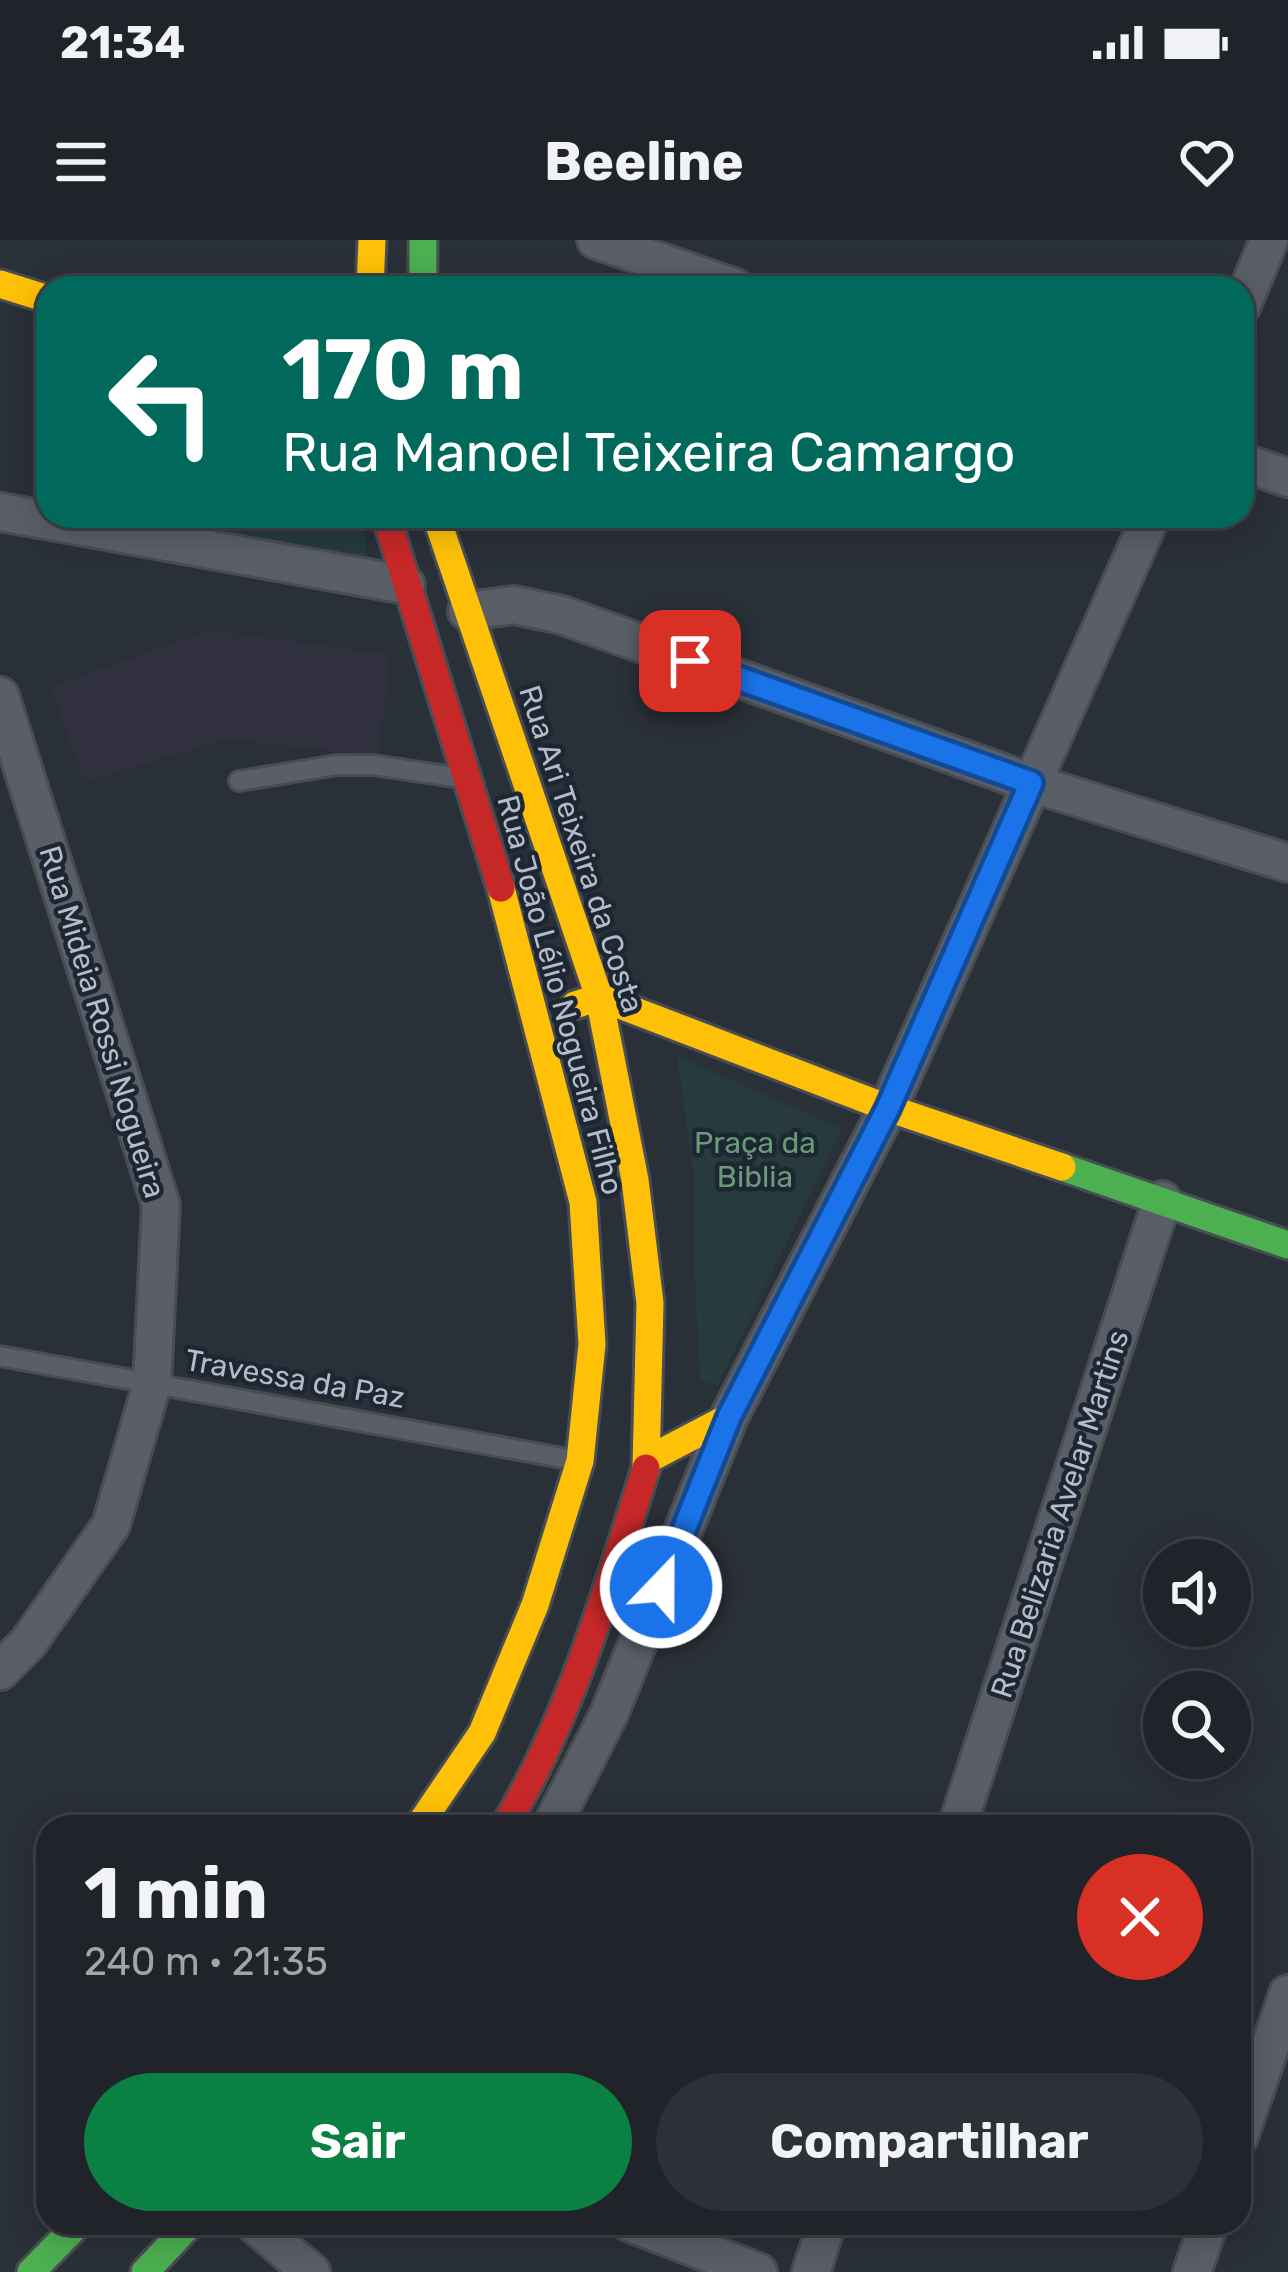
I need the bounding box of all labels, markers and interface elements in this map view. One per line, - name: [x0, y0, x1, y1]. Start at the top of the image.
- text: 21:34: [60, 16, 185, 69]
- icon: menu: [48, 129, 114, 195]
- icon: heart: [1174, 129, 1240, 195]
- text: Beeline: [544, 130, 744, 194]
- text: 170 m: [282, 320, 524, 420]
- icon: left: [84, 324, 240, 480]
- text: Rua Manoel Teixeira Camargo: [282, 421, 1015, 485]
- pin: [639, 610, 741, 712]
- icon: arrive: [657, 628, 723, 694]
- street label: Rua Ari Teixeira da Costa: [511, 681, 651, 1017]
- street label: Rua João Lélio Nogueira Filho: [489, 791, 631, 1199]
- street label: Rua Mideia Rossi Nogueira: [31, 842, 173, 1202]
- park label: Praça da Biblia: [694, 1125, 816, 1195]
- street label: Rua Belizaria Avelar Martins: [983, 1325, 1137, 1703]
- street label: Travessa da Paz: [182, 1342, 408, 1416]
- position arrow: [598, 1524, 724, 1650]
- map controls: [1143, 1539, 1251, 1779]
- button: sound: [1143, 1539, 1251, 1647]
- button: search: [1143, 1671, 1251, 1779]
- text: 1 min: [84, 1851, 268, 1936]
- button: close: [1077, 1854, 1203, 1980]
- text: 240 m · 21:35: [84, 1939, 328, 1985]
- button: Sair: [84, 2073, 632, 2211]
- button: Compartilhar: [656, 2073, 1203, 2211]

